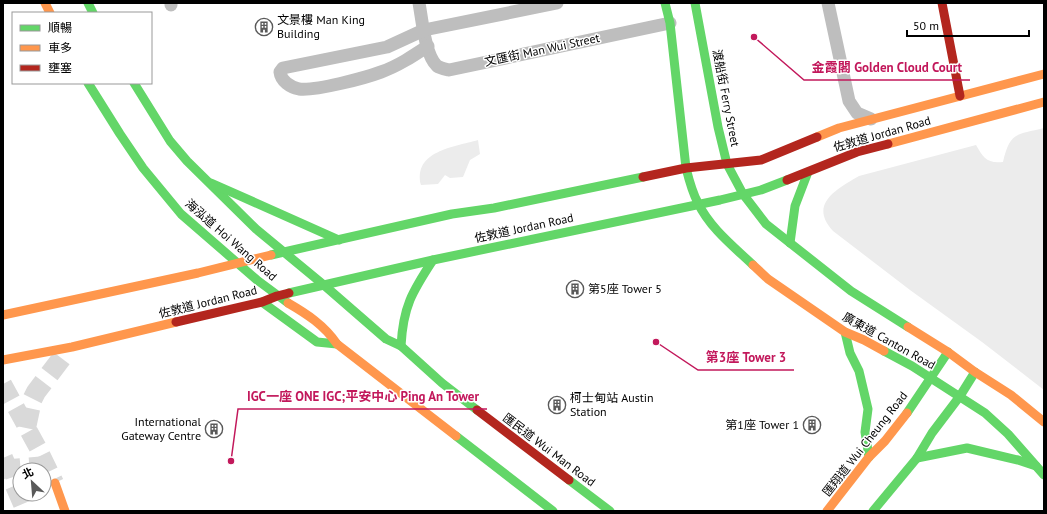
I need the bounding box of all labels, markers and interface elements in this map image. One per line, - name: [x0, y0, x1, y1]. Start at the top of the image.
- legend: [12, 12, 152, 84]
- place label: 文景樓 Man King Building: [277, 12, 365, 41]
- scale bar: [907, 12, 1029, 38]
- building icon: 文景樓 Man King Building: [254, 17, 274, 37]
- text: 50 m: [913, 18, 939, 33]
- text: 順暢: [48, 20, 72, 35]
- street label: 文匯街 Man Wui Street: [483, 30, 601, 69]
- text: 車多: [48, 40, 72, 55]
- street label: 渡船街 Ferry Street: [710, 48, 743, 148]
- callout: 金霞閣 Golden Cloud Court: [804, 55, 970, 80]
- text: 金霞閣 Golden Cloud Court: [812, 59, 963, 76]
- text: 壅塞: [48, 60, 72, 75]
- street label: 佐敦道 Jordan Road: [831, 112, 932, 155]
- street label: 海泓道 Hoi Wang Road: [182, 196, 280, 284]
- street label: 佐敦道 Jordan Road: [473, 210, 575, 245]
- building icon: 第5座 Tower 5: [565, 279, 585, 299]
- place label: 第5座 Tower 5: [588, 281, 662, 296]
- street label: 佐敦道 Jordan Road: [157, 282, 259, 321]
- street label: 廣東道 Canton Road: [840, 309, 938, 372]
- callout: 第3座 Tower 3: [698, 345, 794, 370]
- text: 第3座 Tower 3: [706, 349, 786, 366]
- callout: IGC一座 ONE IGC;平安中心 Ping An Tower: [238, 384, 487, 409]
- text: IGC一座 ONE IGC;平安中心 Ping An Tower: [247, 388, 479, 405]
- street label: 匯翔道 Wui Cheung Road: [819, 388, 910, 499]
- place label: 柯士甸站 Austin Station: [570, 390, 654, 419]
- building icon: 柯士甸站 Austin Station: [547, 395, 567, 415]
- street label: 匯民道 Wui Man Road: [500, 410, 599, 489]
- place label: International Gateway Centre: [121, 414, 201, 443]
- building icon: 第1座 Tower 1: [802, 415, 822, 435]
- place label: 第1座 Tower 1: [725, 417, 799, 432]
- building icon: International Gateway Centre: [204, 419, 224, 439]
- north arrow: [12, 462, 52, 502]
- text: 北: [20, 464, 36, 482]

